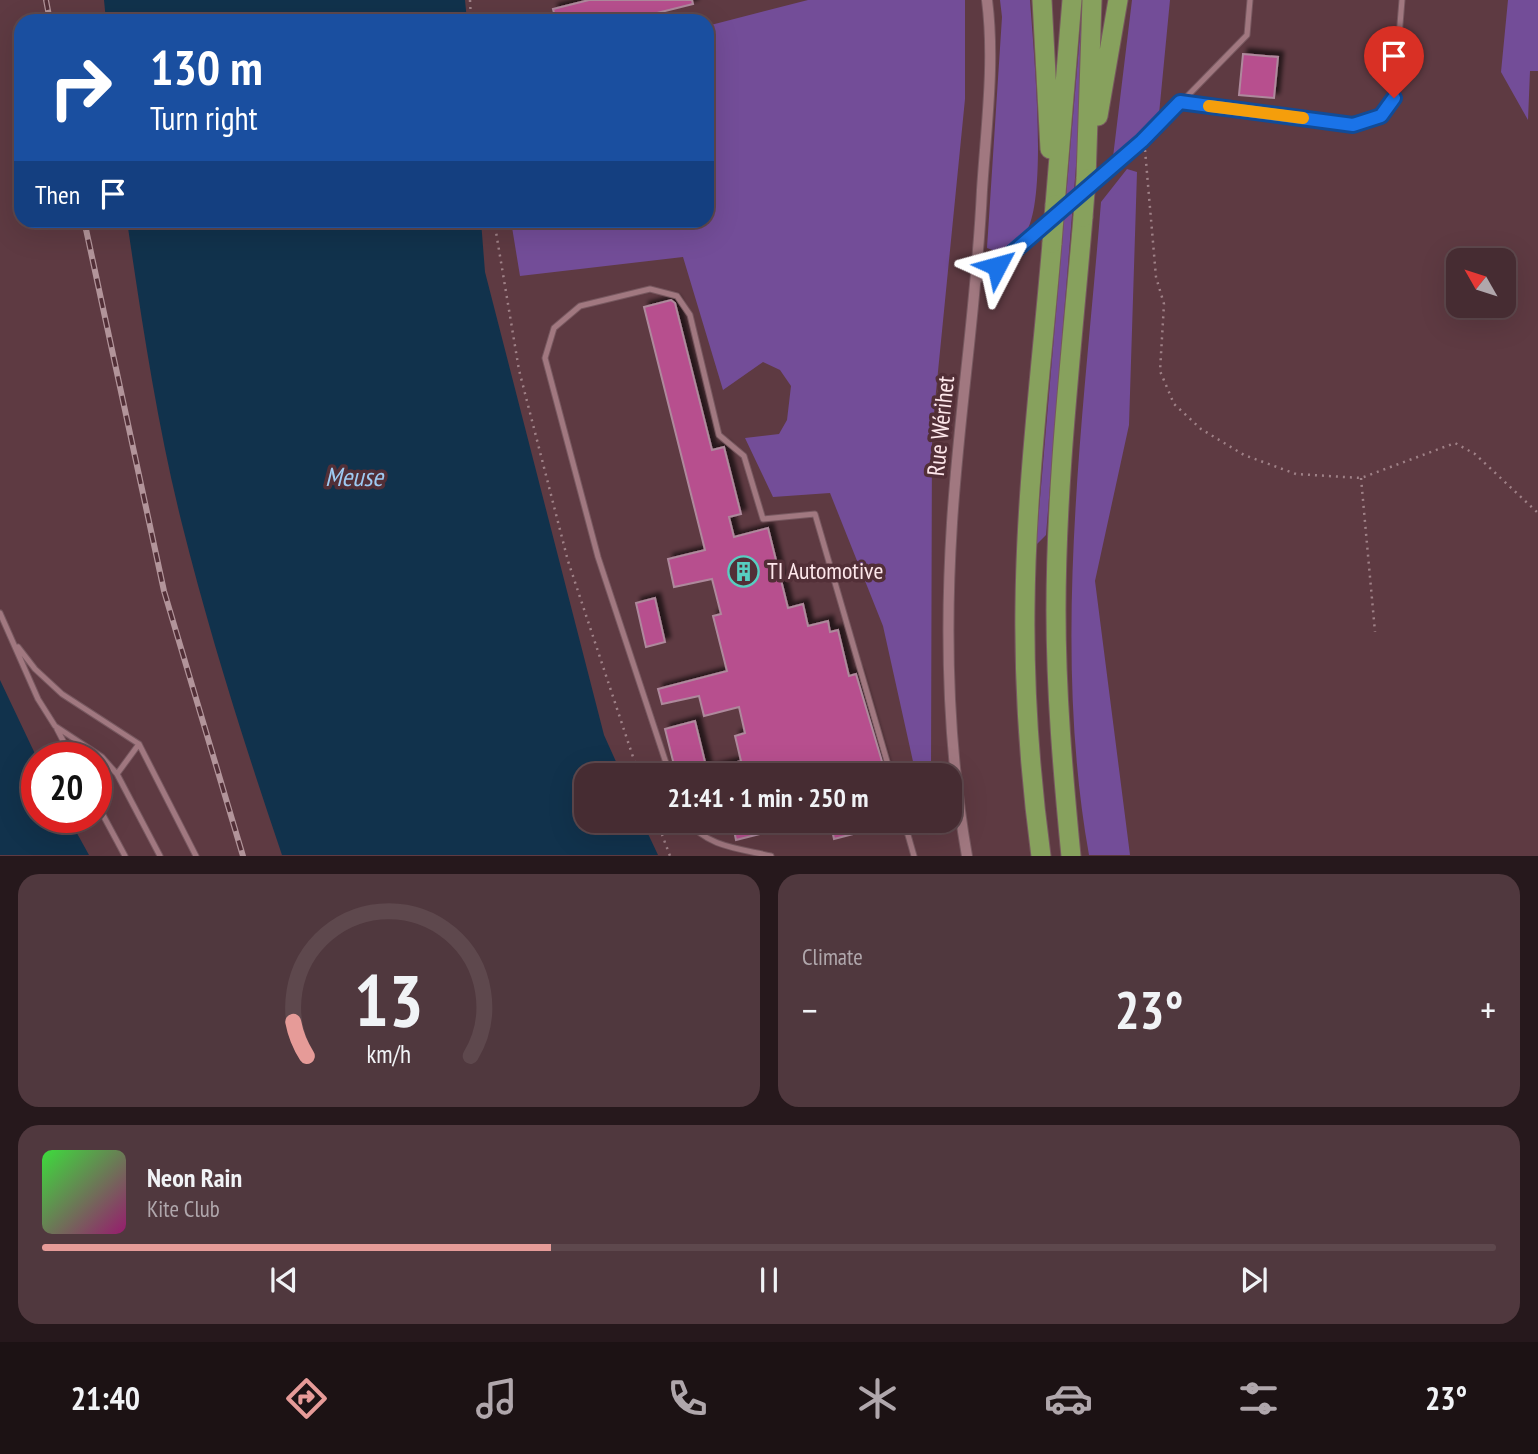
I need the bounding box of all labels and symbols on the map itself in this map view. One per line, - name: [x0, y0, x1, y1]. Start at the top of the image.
- pin: [1364, 26, 1424, 98]
- position arrow: [960, 229, 1034, 303]
- north arrow: [1446, 248, 1516, 318]
- street label: Rue Wérihet: [920, 374, 961, 478]
- water label: Meuse: [325, 460, 385, 493]
- building icon: TI Automotive: [727, 554, 761, 588]
- place label: TI Automotive: [767, 555, 883, 586]
- speed limit sign: 20: [21, 742, 112, 833]

